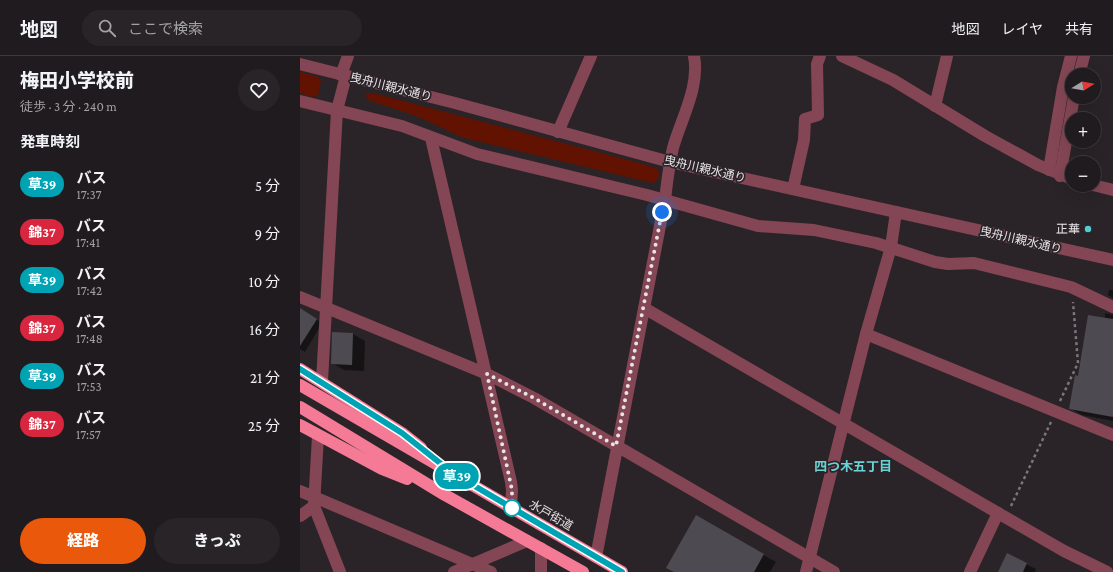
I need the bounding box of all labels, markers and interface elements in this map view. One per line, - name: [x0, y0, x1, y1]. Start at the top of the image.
- search box: [82, 10, 362, 46]
- icon: search: [96, 17, 118, 39]
- text: 地図: [20, 19, 58, 40]
- text: ここで検索: [128, 21, 203, 37]
- text: 地図: [951, 21, 979, 37]
- text: レイヤ: [1001, 21, 1043, 37]
- text: 共有: [1065, 21, 1093, 37]
- north arrow: [1065, 68, 1101, 104]
- map controls: [1065, 68, 1101, 192]
- button: heart: [238, 69, 280, 111]
- text: 梅田小学校前: [20, 70, 134, 91]
- street label: 曳舟川親水通り: [349, 70, 433, 104]
- text: 徒歩 · 3 分 · 240 m: [20, 99, 117, 114]
- button: +: [1065, 112, 1101, 148]
- text: 発車時刻: [20, 134, 80, 150]
- street label: 曳舟川親水通り: [662, 153, 748, 185]
- button: −: [1065, 156, 1101, 192]
- text: バス: [76, 170, 107, 186]
- text: 草39: [28, 176, 56, 192]
- text: 5 分: [255, 178, 280, 194]
- text: 17:37: [76, 187, 102, 202]
- your location: [652, 202, 672, 222]
- text: バス: [76, 218, 106, 234]
- place label: 正華: [1056, 222, 1080, 236]
- text: 錦37: [28, 224, 56, 240]
- street label: 曳舟川親水通り: [978, 224, 1064, 256]
- marker: 正華: [1083, 224, 1093, 234]
- text: 9 分: [255, 226, 280, 242]
- text: 17:41: [76, 235, 100, 250]
- text: バス: [76, 266, 107, 282]
- text: 草39: [28, 272, 56, 288]
- text: 10 分: [249, 274, 280, 290]
- text: 17:42: [76, 283, 102, 298]
- text: バス: [76, 314, 106, 330]
- text: 錦37: [28, 320, 56, 336]
- text: 16 分: [250, 322, 280, 338]
- text: 17:48: [76, 331, 103, 346]
- text: バス: [76, 362, 107, 378]
- text: 草39: [28, 368, 56, 384]
- text: 21 分: [250, 370, 280, 386]
- text: 17:53: [76, 379, 102, 394]
- text: バス: [76, 410, 106, 426]
- text: 錦37: [28, 416, 56, 432]
- text: 25 分: [248, 418, 280, 434]
- text: 17:57: [76, 427, 101, 442]
- district label: 四つ木五丁目: [814, 459, 892, 474]
- line badge: 草39: [434, 463, 480, 489]
- text: 草39: [443, 468, 471, 484]
- street label: 水戸街道: [527, 497, 575, 533]
- unlabelled marker: [503, 499, 521, 517]
- button: 経路: [20, 518, 146, 564]
- button: きっぷ: [154, 518, 280, 564]

